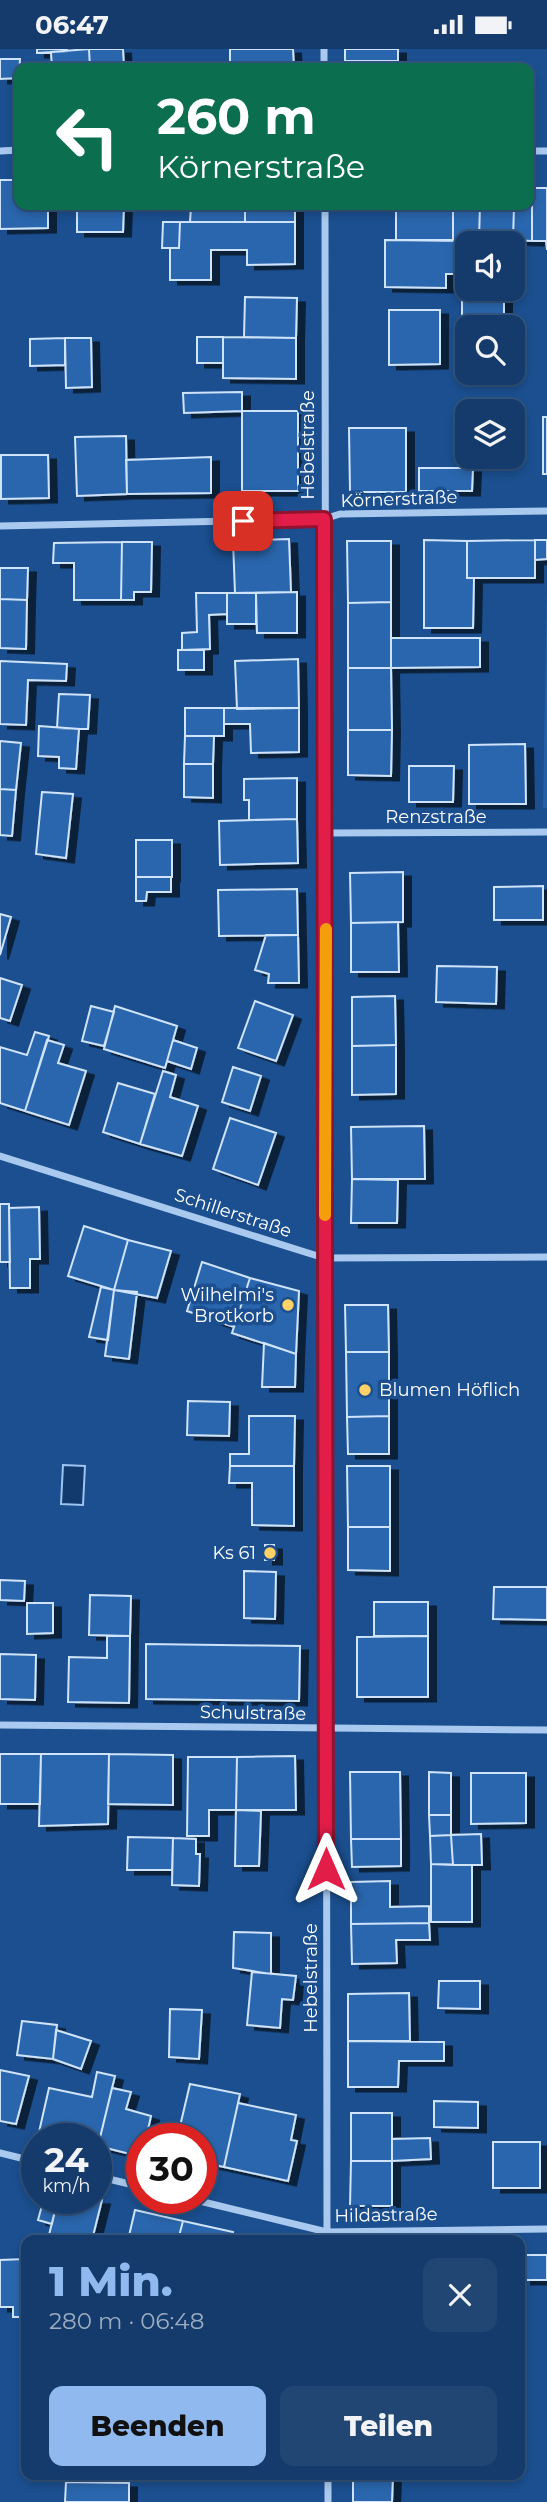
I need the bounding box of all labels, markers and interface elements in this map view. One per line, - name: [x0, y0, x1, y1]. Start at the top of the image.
- text: 06:47: [35, 9, 109, 41]
- text: 260 m: [157, 87, 316, 146]
- icon: left: [42, 91, 133, 182]
- text: Körnerstraße: [157, 147, 365, 186]
- map controls: [455, 231, 525, 469]
- button: sound: [455, 231, 525, 301]
- button: search: [455, 315, 525, 385]
- street label: Hebelstraße: [297, 390, 319, 500]
- button: layers: [455, 399, 525, 469]
- street label: Körnerstraße: [340, 486, 458, 512]
- pin: [213, 491, 273, 551]
- icon: arrive: [224, 502, 262, 540]
- street label: Renzstraße: [385, 806, 487, 828]
- street label: Schillerstraße: [172, 1184, 294, 1242]
- place label: Wilhelmi's Brotkorb: [180, 1284, 274, 1327]
- marker: Wilhelmi's Brotkorb: [280, 1297, 296, 1313]
- place label: Blumen Höflich: [379, 1379, 520, 1401]
- marker: Blumen Höflich: [357, 1382, 373, 1398]
- place label: Ks 61: [213, 1542, 256, 1564]
- marker: Ks 61: [262, 1545, 278, 1561]
- street label: Schulstraße: [200, 1701, 306, 1725]
- position arrow: [289, 1832, 363, 1906]
- street label: Hebelstraße: [300, 1923, 322, 2033]
- speed limit sign: 30: [126, 2123, 217, 2214]
- text: 24: [44, 2138, 89, 2181]
- text: km/h: [42, 2175, 91, 2197]
- street label: Hildastraße: [334, 2203, 438, 2227]
- text: 1 Min.: [49, 2255, 173, 2307]
- button: close: [423, 2258, 497, 2332]
- text: 280 m · 06:48: [49, 2307, 204, 2335]
- button: Beenden: [49, 2386, 266, 2466]
- button: Teilen: [280, 2386, 497, 2466]

